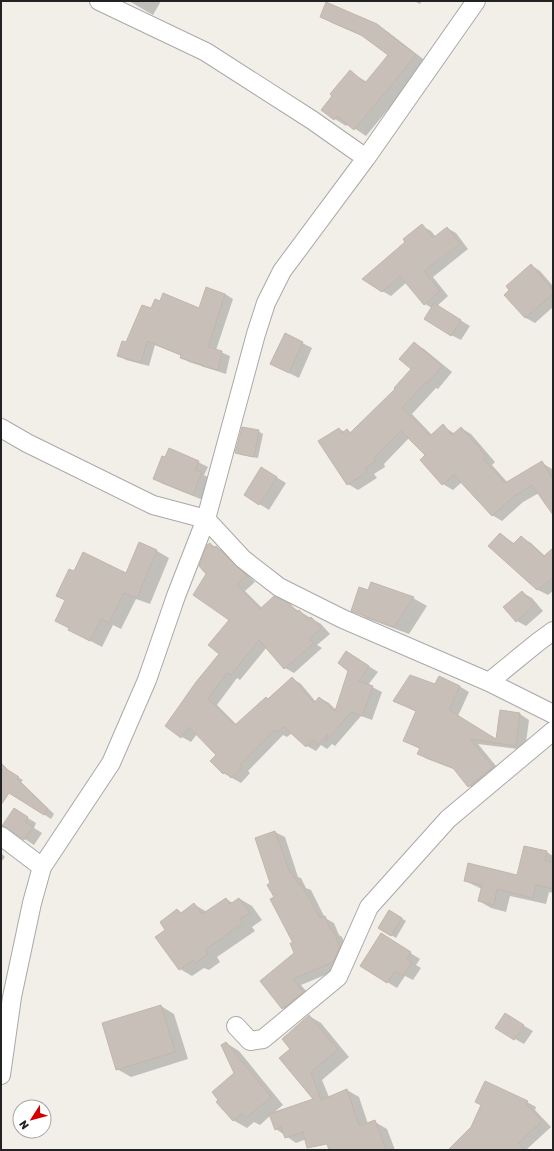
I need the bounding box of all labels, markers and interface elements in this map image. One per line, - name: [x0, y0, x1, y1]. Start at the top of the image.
- north arrow: [12, 1099, 52, 1139]
- text: N: [17, 1117, 32, 1132]

